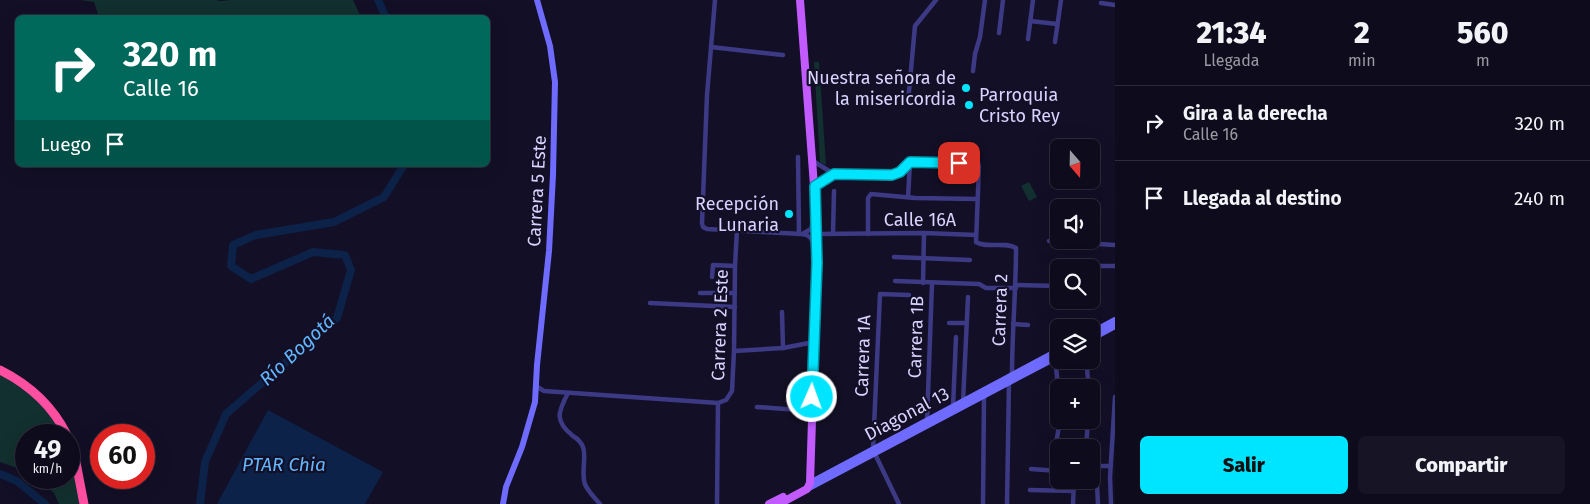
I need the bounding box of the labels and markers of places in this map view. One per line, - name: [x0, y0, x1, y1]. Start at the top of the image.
- place label: Nuestra señora de la misericordia: [807, 67, 956, 110]
- marker: Nuestra señora de la misericordia: [960, 82, 972, 94]
- place label: Parroquia Cristo Rey: [979, 84, 1060, 127]
- marker: Parroquia Cristo Rey: [963, 99, 975, 111]
- pin: [938, 142, 980, 184]
- place label: Recepción Lunaria: [695, 193, 779, 236]
- marker: Recepción Lunaria: [783, 208, 795, 220]

